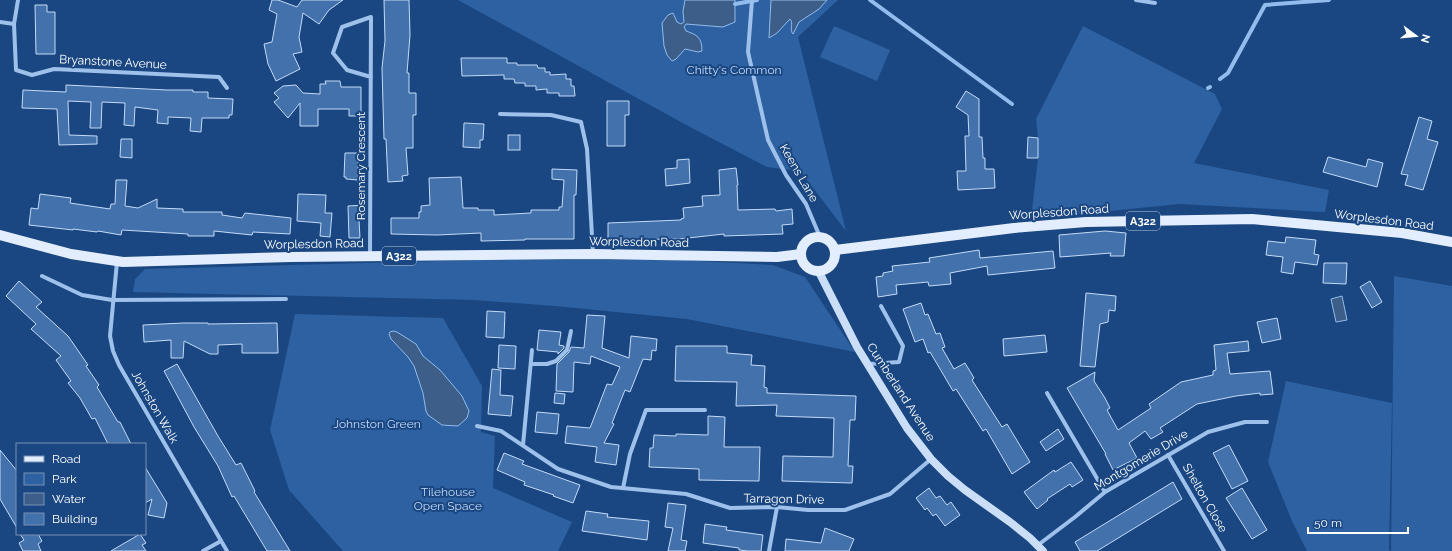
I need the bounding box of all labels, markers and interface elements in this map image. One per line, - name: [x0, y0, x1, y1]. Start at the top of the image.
- north arrow: [1396, 16, 1436, 56]
- text: N: [1418, 33, 1433, 44]
- street label: Bryanstone Avenue: [59, 52, 167, 72]
- park label: Chitty's Common: [686, 63, 782, 77]
- street label: Rosemary Crescent: [354, 112, 368, 220]
- street label: Keens Lane: [777, 141, 821, 205]
- street label: Worplesdon Road: [1009, 202, 1109, 222]
- street label: Worplesdon Road: [1333, 207, 1435, 233]
- road number: A322: [1126, 212, 1160, 230]
- street label: Worplesdon Road: [589, 234, 689, 250]
- street label: Worplesdon Road: [264, 236, 364, 252]
- road number: A322: [382, 247, 416, 265]
- street label: Cumberland Avenue: [864, 340, 938, 444]
- street label: Johnston Walk: [129, 368, 182, 446]
- park label: Johnston Green: [333, 417, 421, 431]
- street label: Montgomerie Drive: [1092, 427, 1190, 493]
- legend: [16, 443, 146, 535]
- text: Road: [52, 452, 81, 466]
- street label: Shelton Close: [1180, 461, 1230, 535]
- text: Park: [52, 472, 77, 486]
- park label: Tilehouse Open Space: [414, 485, 482, 513]
- street label: Tarragon Drive: [743, 491, 825, 507]
- text: Water: [52, 492, 86, 506]
- scale bar: [1308, 509, 1408, 535]
- text: Building: [52, 512, 98, 526]
- text: 50 m: [1314, 516, 1342, 530]

